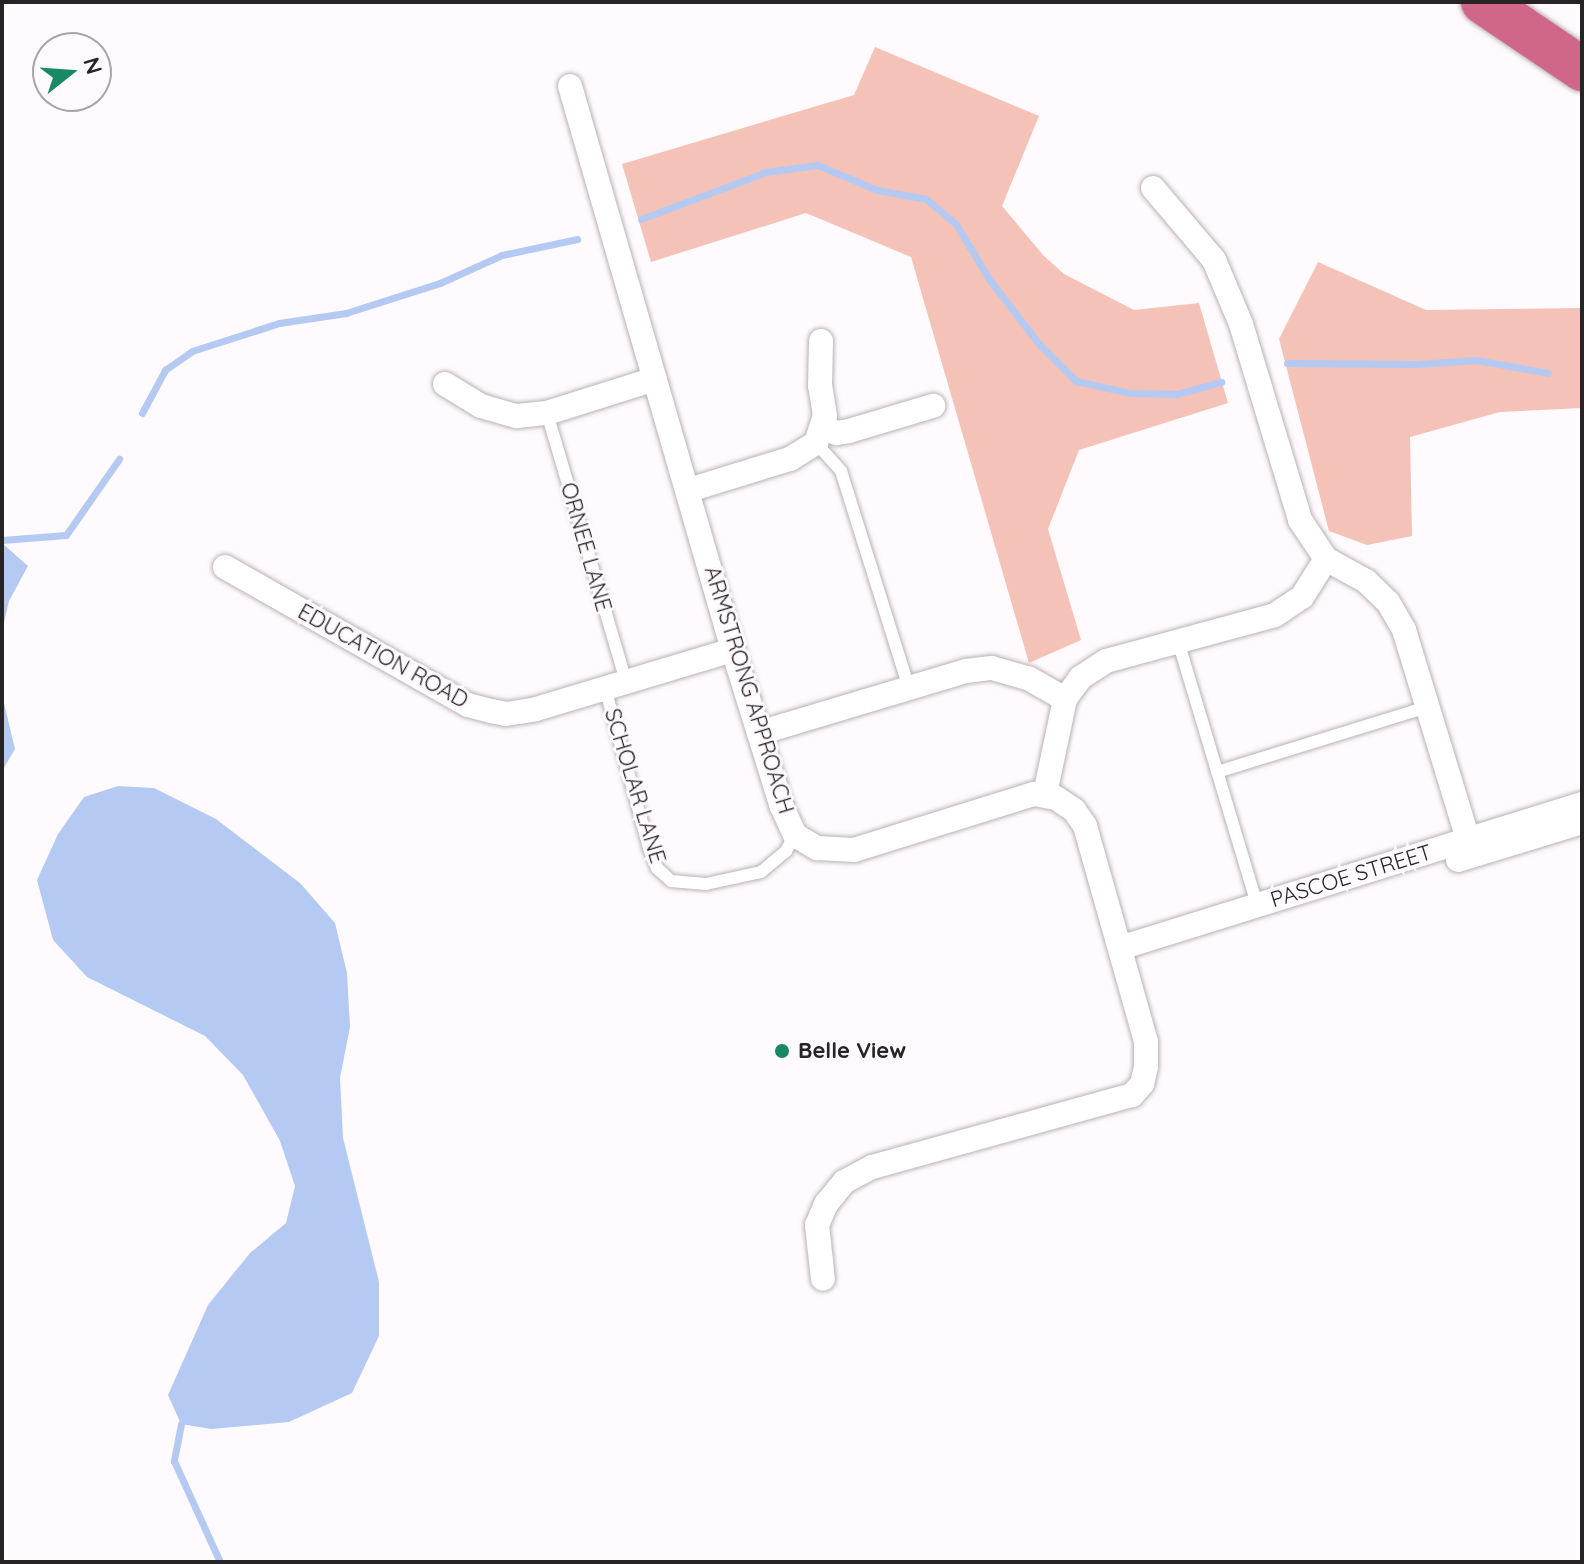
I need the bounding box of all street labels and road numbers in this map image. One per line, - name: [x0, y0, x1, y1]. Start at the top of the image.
- street label: ORNEE LANE: [555, 479, 617, 615]
- street label: ARMSTRONG APPROACH: [699, 563, 799, 817]
- street label: EDUCATION ROAD: [293, 598, 473, 714]
- street label: SCHOLAR LANE: [599, 705, 671, 867]
- street label: PASCOE STREET: [1267, 839, 1435, 913]

